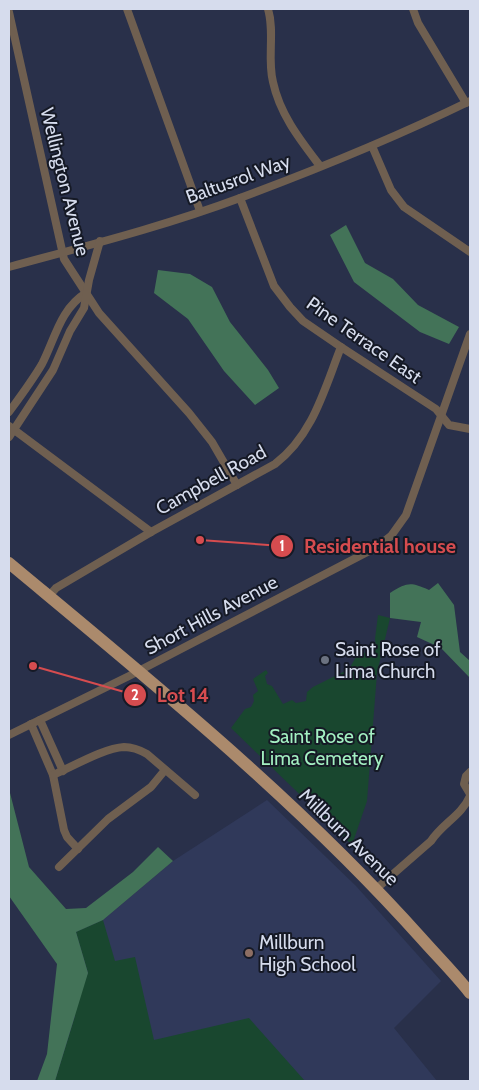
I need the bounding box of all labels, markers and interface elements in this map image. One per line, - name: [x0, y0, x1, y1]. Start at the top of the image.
- street label: Wellington Avenue: [35, 105, 95, 259]
- street label: Baltusrol Way: [183, 149, 294, 209]
- street label: Pine Terrace East: [302, 292, 426, 389]
- street label: Campbell Road: [152, 440, 270, 520]
- callout: Residential house: [269, 528, 466, 563]
- text: Residential house: [304, 534, 456, 558]
- text: 1: [279, 537, 285, 555]
- street label: Short Hills Avenue: [141, 570, 282, 660]
- place label: Saint Rose of Lima Church: [335, 638, 441, 683]
- marker: Saint Rose of Lima Church: [319, 654, 331, 666]
- callout: Lot 14: [122, 677, 220, 712]
- text: Lot 14: [157, 683, 209, 707]
- text: 2: [131, 686, 139, 704]
- park label: Saint Rose of Lima Cemetery: [261, 725, 384, 770]
- street label: Millburn Avenue: [294, 784, 404, 891]
- place label: Millburn High School: [259, 931, 356, 976]
- marker: Millburn High School: [243, 947, 255, 959]

